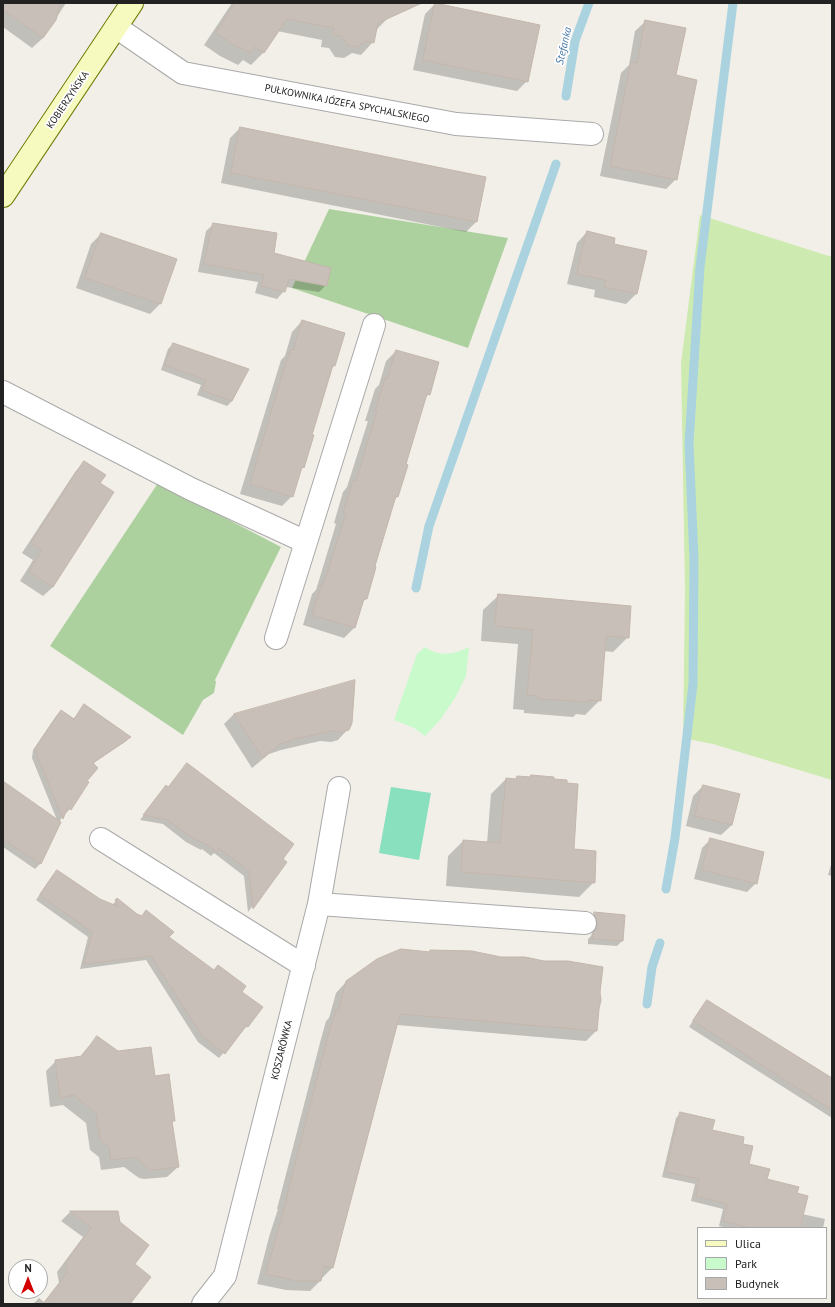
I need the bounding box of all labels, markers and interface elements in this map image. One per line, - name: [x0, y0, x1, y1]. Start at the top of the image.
- water label: Stefanka: [553, 26, 575, 66]
- street label: KOBIERZYŃSKA: [44, 69, 92, 131]
- street label: PUŁKOWNIKA JÓZEFA SPYCHALSKIEGO: [264, 82, 430, 126]
- street label: KOSZARÓWKA: [269, 1019, 295, 1081]
- legend: [697, 1227, 827, 1299]
- text: Ulica: [735, 1236, 761, 1251]
- text: Park: [735, 1256, 757, 1271]
- north arrow: [8, 1259, 48, 1299]
- text: N: [24, 1261, 32, 1275]
- text: Budynek: [735, 1276, 779, 1291]

